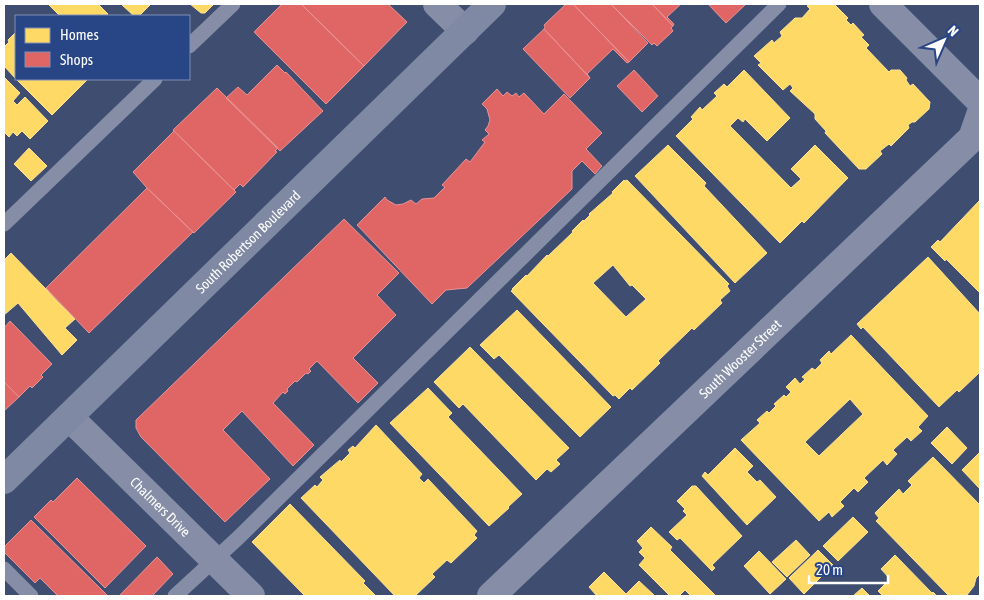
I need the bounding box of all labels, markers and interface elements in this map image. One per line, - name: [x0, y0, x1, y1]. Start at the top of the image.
- legend: [15, 15, 190, 80]
- north arrow: [919, 15, 969, 65]
- text: N: [945, 22, 962, 39]
- text: Homes: [60, 26, 99, 43]
- text: Shops: [60, 51, 93, 68]
- street label: South Robertson Boulevard: [193, 187, 304, 296]
- street label: South Wooster Street: [696, 316, 784, 401]
- street label: Chalmers Drive: [127, 474, 194, 540]
- scale bar: [809, 552, 888, 584]
- text: 20 m: [816, 561, 843, 578]

